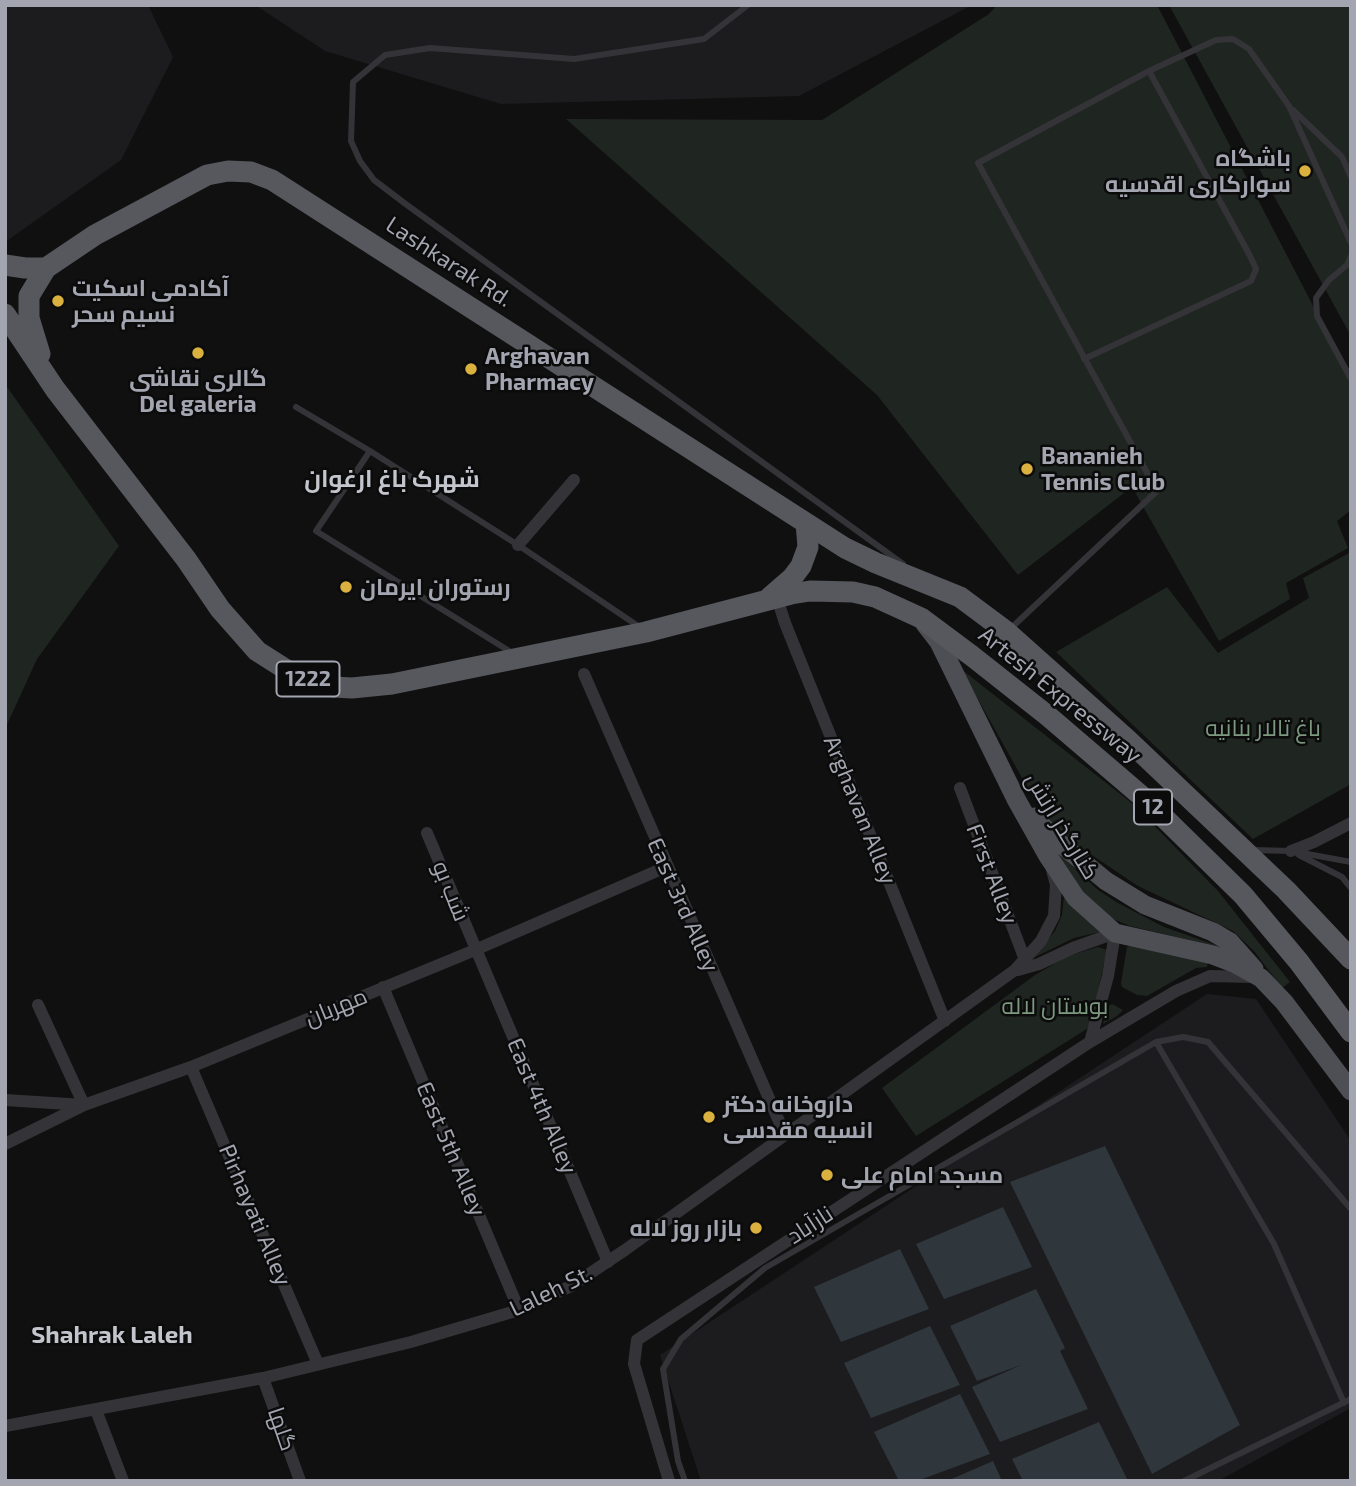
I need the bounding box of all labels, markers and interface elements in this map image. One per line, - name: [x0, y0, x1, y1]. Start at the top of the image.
- place label: باشگاه سوارکاری اقدسیه: [1105, 144, 1291, 198]
- marker: باشگاه سوارکاری اقدسیه: [1297, 163, 1313, 179]
- street label: Lashkarak Rd.: [381, 211, 517, 313]
- place label: آکادمی اسکیت نسیم سحر: [72, 274, 229, 328]
- marker: آکادمی اسکیت نسیم سحر: [50, 293, 66, 309]
- place label: Arghavan Pharmacy: [485, 342, 594, 396]
- marker: گالرى نقاشى Del galeria: [190, 345, 206, 361]
- marker: Arghavan Pharmacy: [463, 361, 479, 377]
- place label: گالرى نقاشى Del galeria: [129, 364, 267, 418]
- place label: Bananieh Tennis Club: [1041, 442, 1165, 496]
- marker: Bananieh Tennis Club: [1019, 461, 1035, 477]
- district label: شهرک باغ ارغوان: [304, 465, 480, 493]
- place label: رستوران ايرمان: [360, 573, 511, 601]
- marker: رستوران ايرمان: [338, 579, 354, 595]
- street label: Artesh Expressway: [973, 621, 1147, 769]
- road number: 1222: [276, 662, 340, 696]
- park label: باغ تالار بنانیه: [1205, 714, 1321, 742]
- street label: Arghavan Alley: [818, 732, 902, 888]
- street label: کنارگذر ارتش: [1019, 767, 1105, 885]
- road number: 12: [1134, 790, 1172, 824]
- street label: First Alley: [960, 820, 1024, 928]
- street label: East 3rd Alley: [641, 834, 725, 976]
- street label: شب بو: [427, 857, 475, 925]
- street label: مهربان: [301, 982, 371, 1032]
- park label: بوستان لاله: [1002, 992, 1108, 1020]
- street label: East 4th Alley: [501, 1034, 583, 1178]
- street label: East 5th Alley: [410, 1078, 492, 1220]
- place label: داروخانه دکتر انسیه مقدسی: [723, 1090, 873, 1144]
- marker: داروخانه دکتر انسیه مقدسی: [701, 1109, 717, 1125]
- street label: Pirhayati Alley: [213, 1140, 297, 1290]
- place label: مسجد امام علی: [841, 1161, 1003, 1189]
- marker: مسجد امام علی: [819, 1167, 835, 1183]
- street label: نازآباد: [782, 1200, 838, 1250]
- place label: بازار روز لاله: [629, 1214, 742, 1242]
- marker: بازار روز لاله: [748, 1220, 764, 1236]
- street label: Laleh St.: [505, 1259, 597, 1323]
- district label: Shahrak Laleh: [31, 1321, 193, 1349]
- street label: گلها: [262, 1403, 302, 1455]

